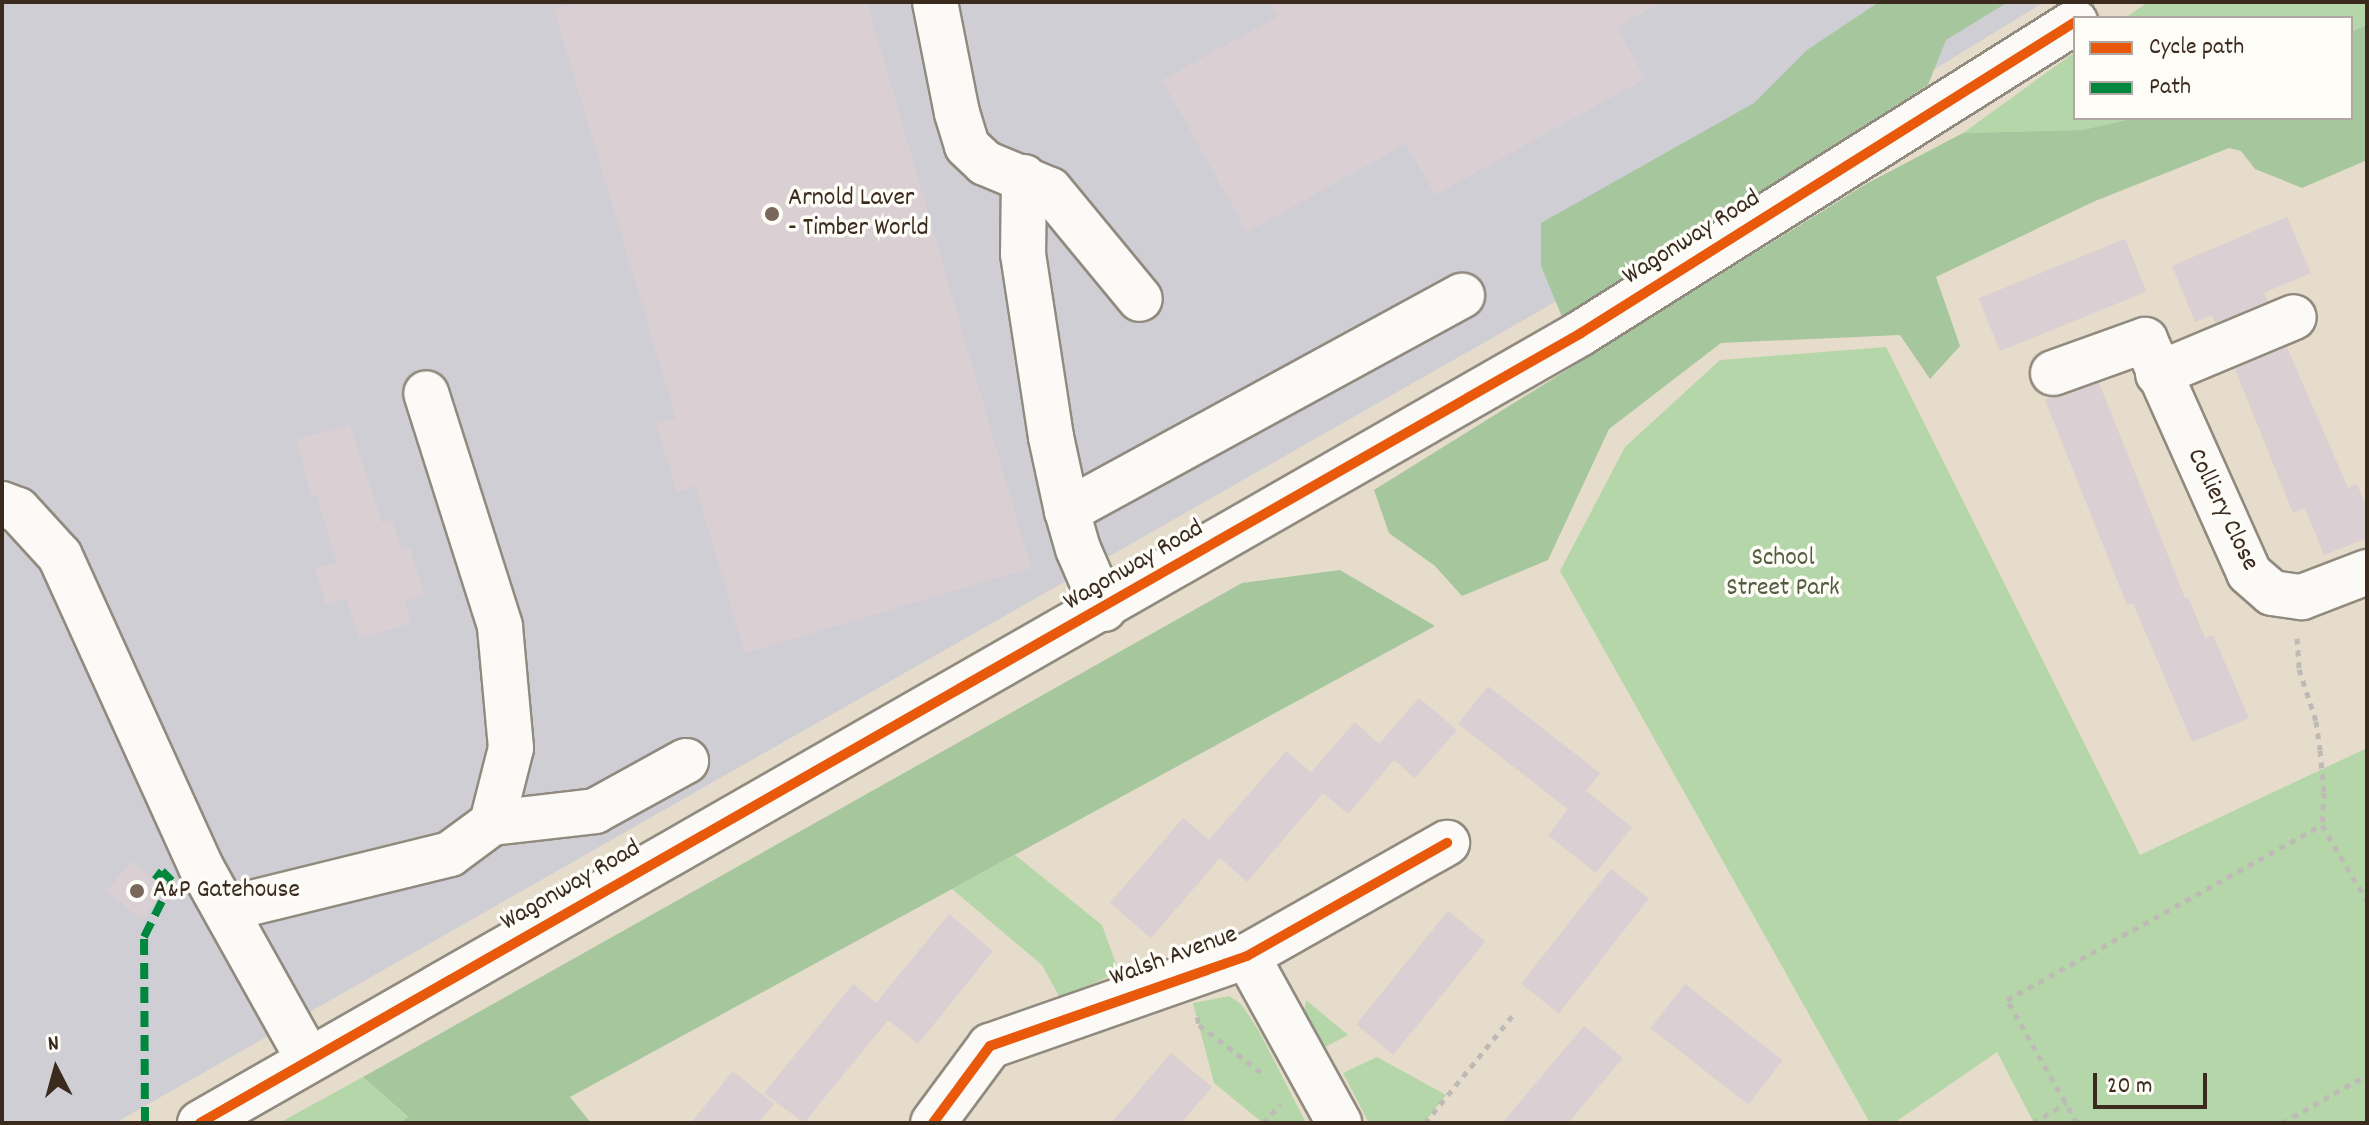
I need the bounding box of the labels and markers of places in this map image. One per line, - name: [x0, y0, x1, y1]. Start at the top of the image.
- place label: Arnold Laver - Timber World: [788, 183, 929, 244]
- marker: Arnold Laver - Timber World: [763, 205, 781, 223]
- place label: A&P Gatehouse: [153, 875, 300, 907]
- marker: A&P Gatehouse: [128, 882, 146, 900]

